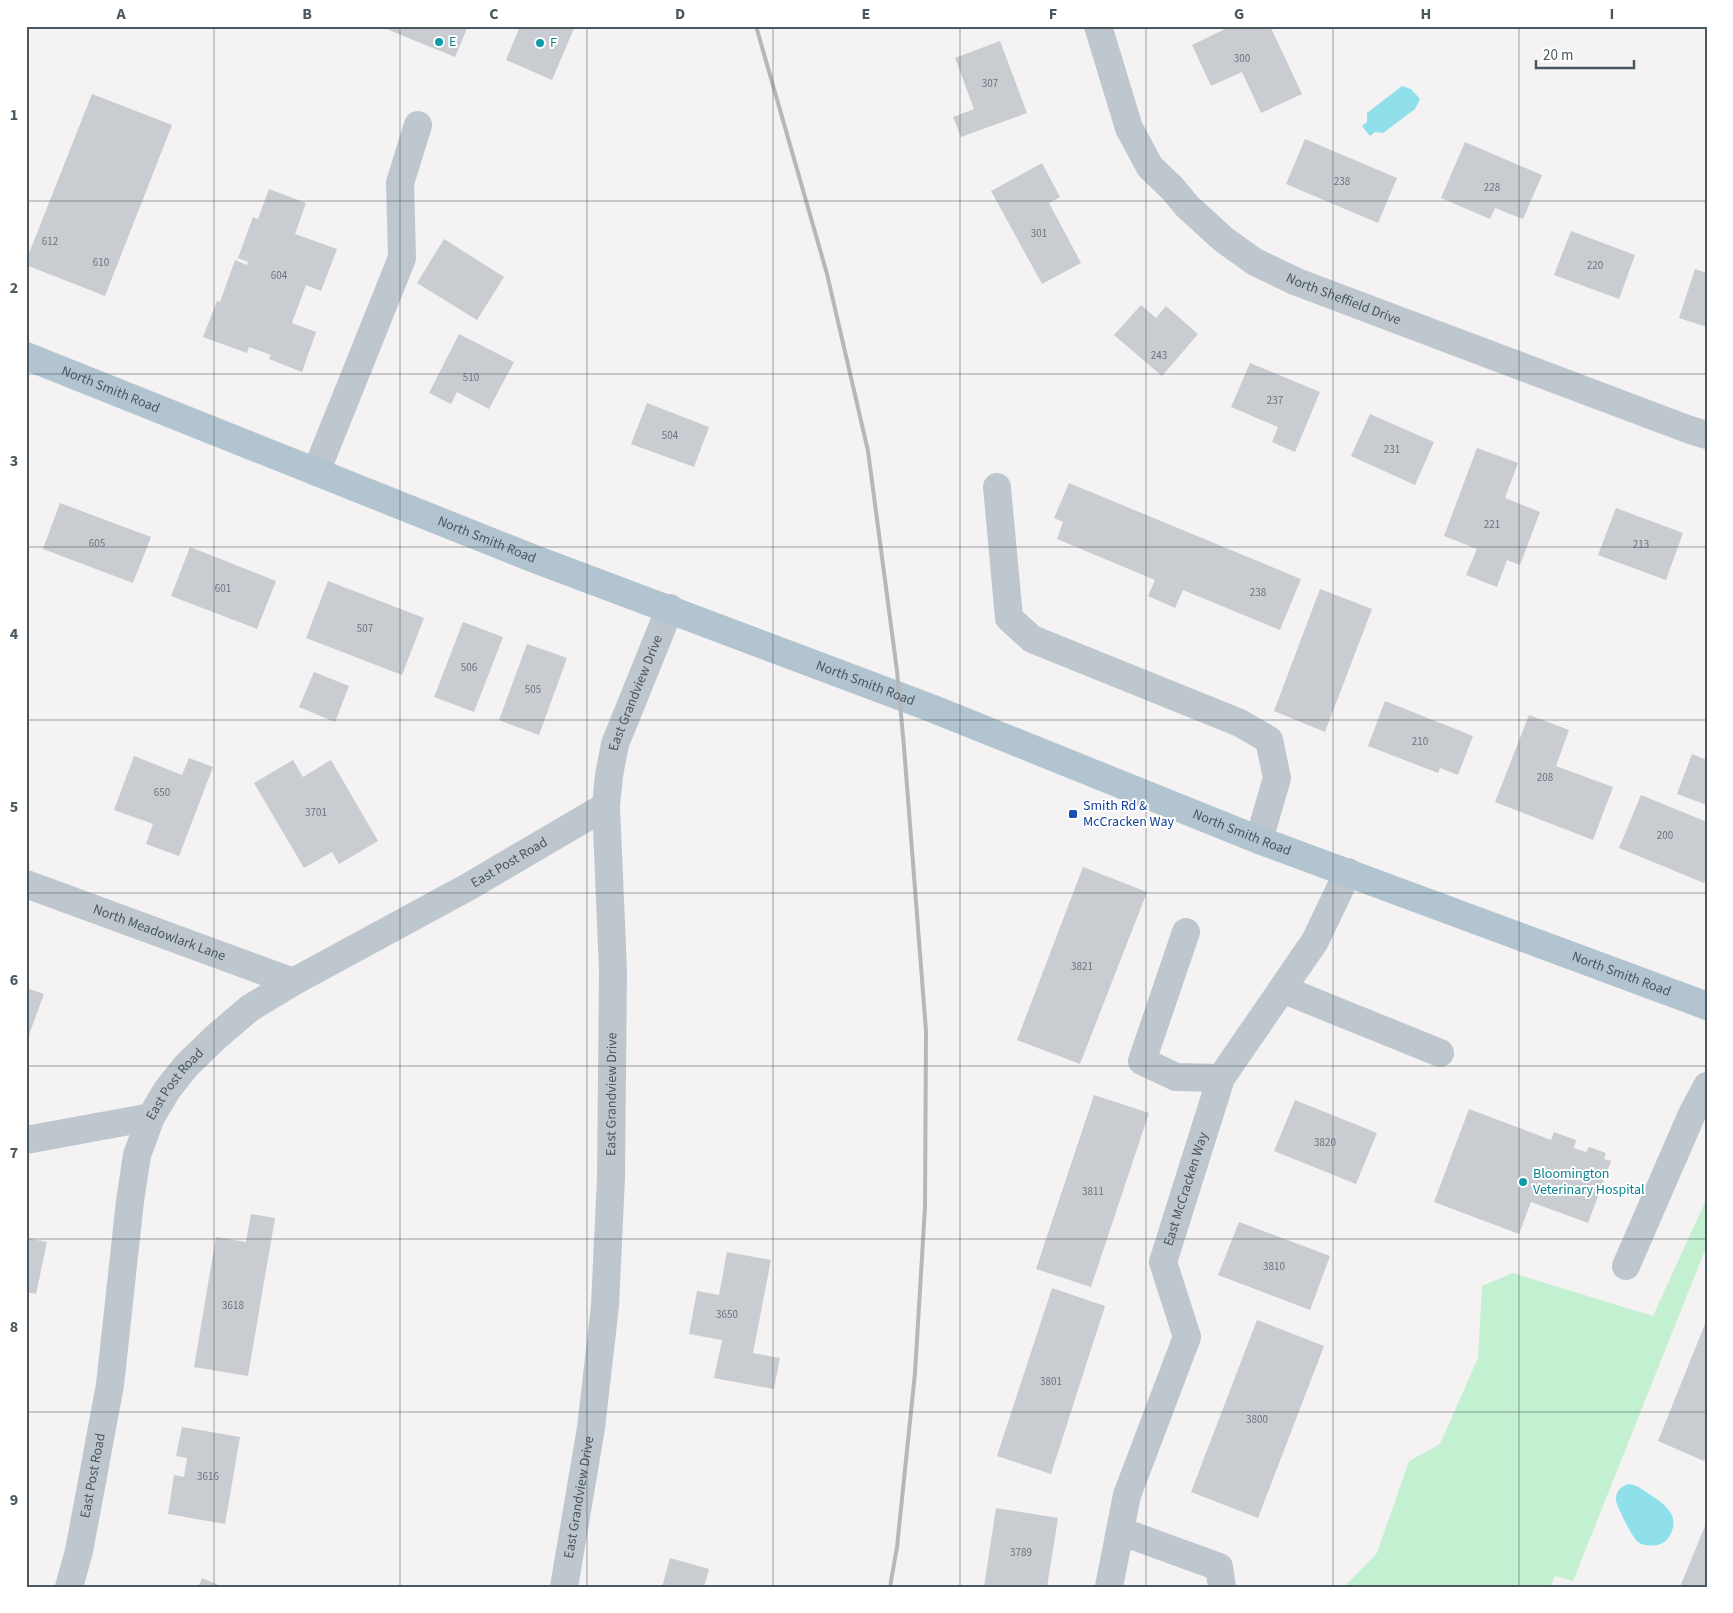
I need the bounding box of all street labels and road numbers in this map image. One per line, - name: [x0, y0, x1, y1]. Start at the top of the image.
- street label: North Sheffield Drive: [1282, 268, 1404, 330]
- street label: North Smith Road: [58, 361, 163, 418]
- street label: North Smith Road: [434, 511, 539, 569]
- street label: East Grandview Drive: [604, 632, 668, 753]
- street label: North Smith Road: [813, 656, 918, 711]
- street label: North Smith Road: [1189, 804, 1294, 861]
- street label: East Post Road: [467, 832, 551, 893]
- street label: North Meadowlark Lane: [90, 899, 228, 966]
- street label: North Smith Road: [1569, 947, 1674, 1002]
- street label: East Grandview Drive: [601, 1032, 622, 1156]
- street label: East Post Road: [141, 1044, 209, 1124]
- street label: East McCracken Way: [1159, 1129, 1214, 1249]
- street label: East Post Road: [75, 1432, 111, 1520]
- street label: East Grandview Drive: [559, 1435, 599, 1560]

